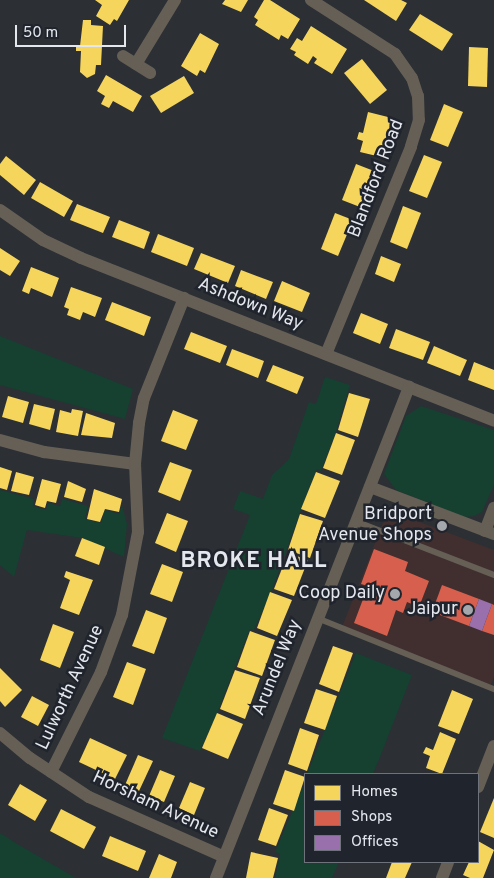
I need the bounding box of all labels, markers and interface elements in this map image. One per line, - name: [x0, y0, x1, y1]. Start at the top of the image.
- scale bar: [18, 15, 129, 47]
- text: 50 m: [23, 24, 58, 43]
- street label: Blandford Road: [345, 117, 409, 241]
- street label: Ashdown Way: [194, 274, 306, 336]
- place label: Bridport Avenue Shops: [318, 505, 432, 548]
- marker: Bridport Avenue Shops: [436, 520, 448, 532]
- district label: BROKE HALL: [179, 549, 329, 575]
- place label: Coop Daily: [298, 583, 385, 605]
- marker: Coop Daily: [389, 588, 401, 600]
- place label: Jaipur: [407, 599, 458, 621]
- marker: Jaipur: [462, 604, 474, 616]
- street label: Arundel Way: [249, 617, 307, 719]
- street label: Lulworth Avenue: [33, 622, 109, 754]
- street label: Horsham Avenue: [88, 767, 222, 845]
- legend: [304, 773, 479, 863]
- text: Homes: [351, 783, 398, 802]
- text: Shops: [351, 808, 392, 827]
- text: Offices: [351, 833, 398, 852]

